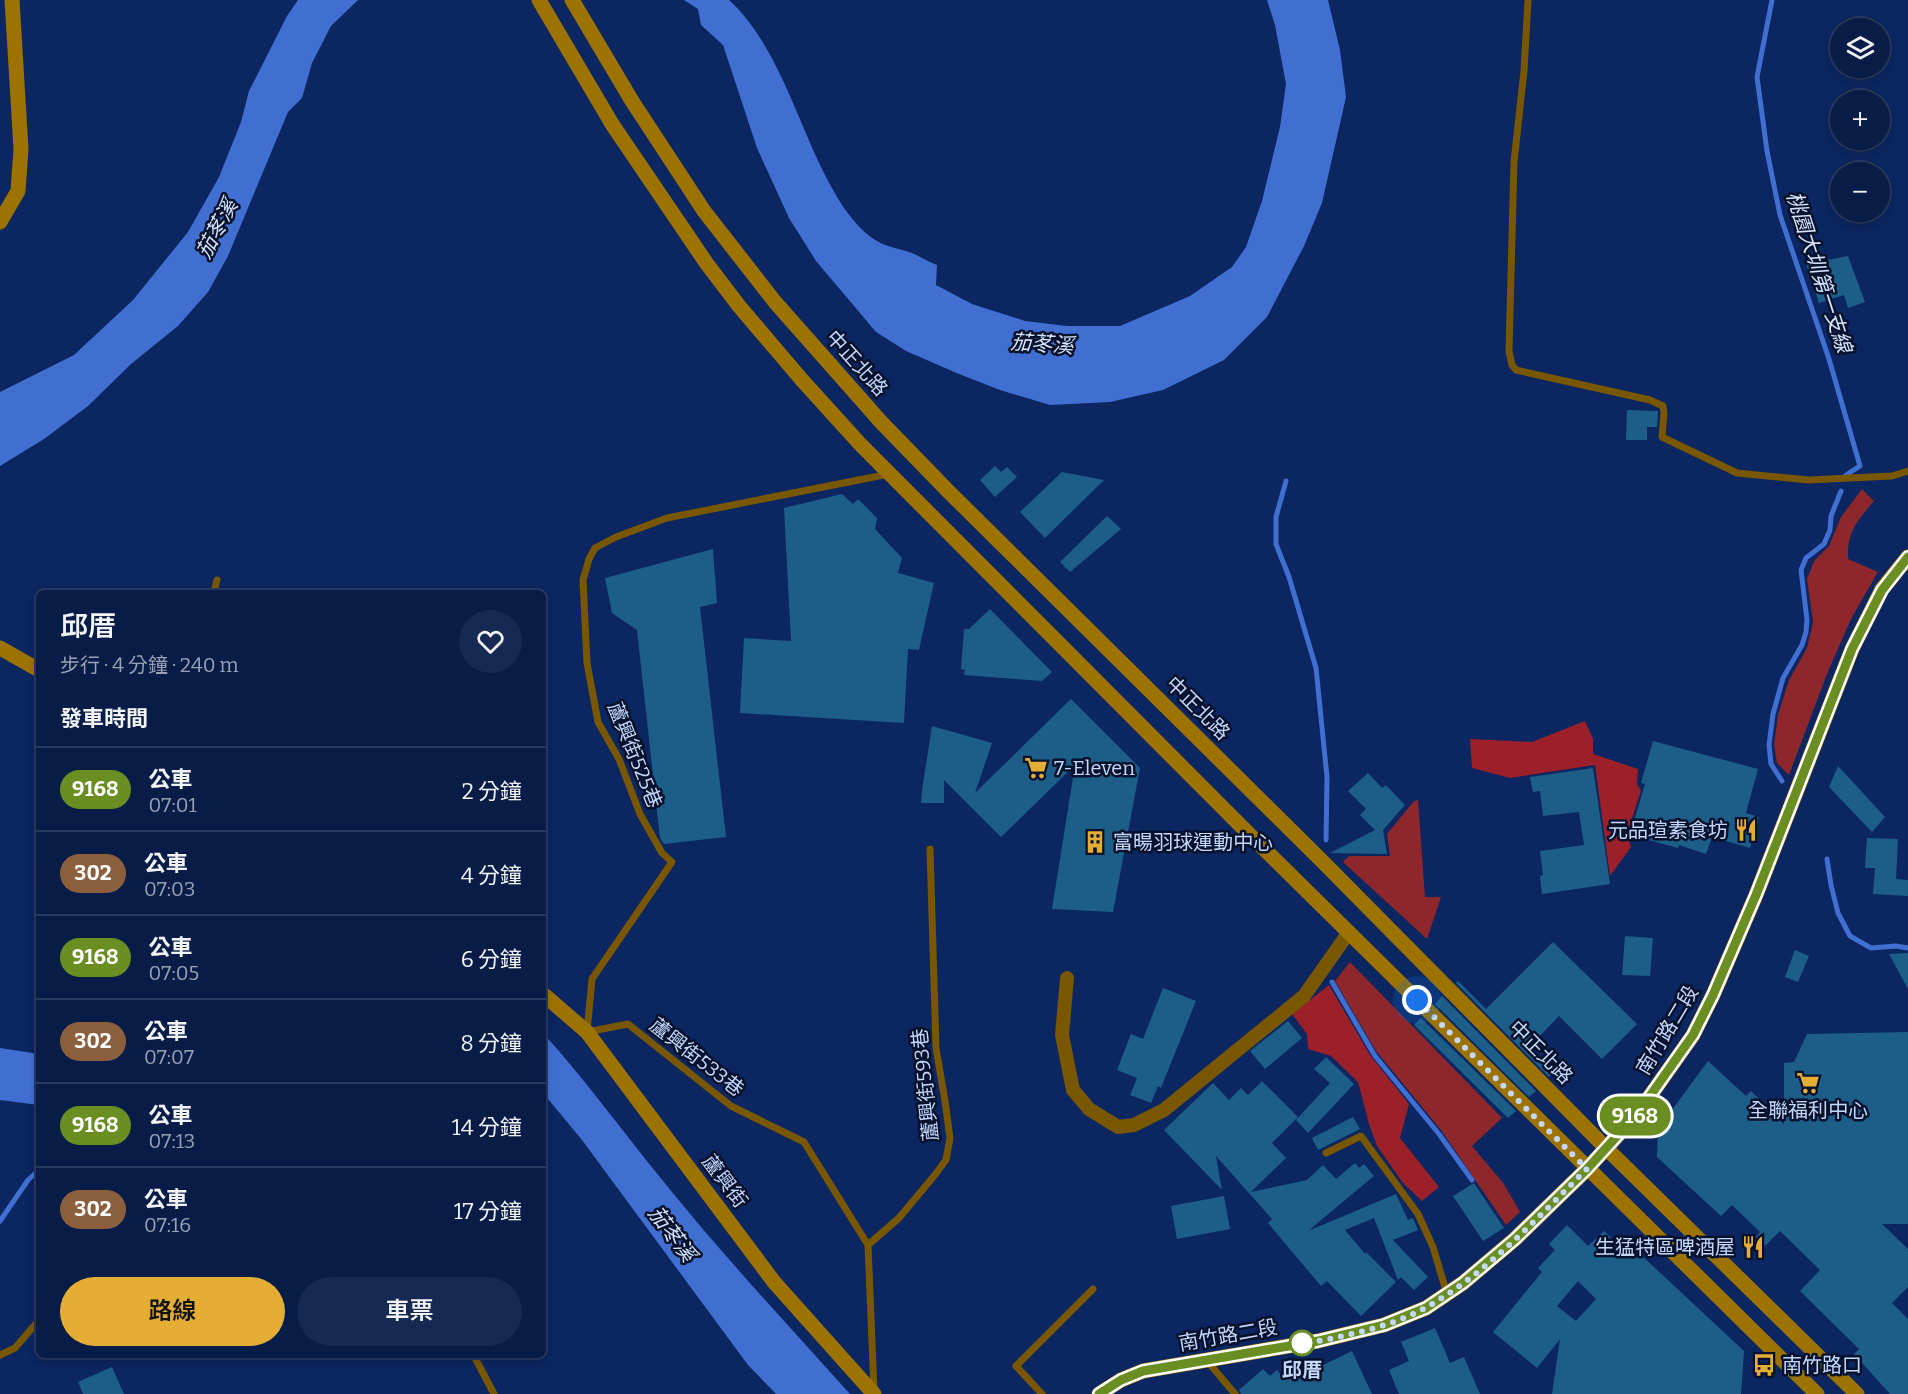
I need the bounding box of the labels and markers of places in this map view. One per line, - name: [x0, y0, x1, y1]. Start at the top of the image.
- supermarket icon: 7-Eleven: [1023, 755, 1049, 781]
- place label: 7-Eleven: [1054, 756, 1135, 780]
- restaurant icon: 元品瑄素食坊: [1733, 817, 1759, 843]
- place label: 元品瑄素食坊: [1608, 818, 1728, 842]
- building icon: 富暘羽球運動中心: [1082, 829, 1108, 855]
- place label: 富暘羽球運動中心: [1113, 830, 1273, 854]
- supermarket icon: 全聯福利中心: [1795, 1070, 1821, 1096]
- place label: 全聯福利中心: [1748, 1098, 1868, 1122]
- restaurant icon: 生猛特區啤酒屋: [1740, 1234, 1766, 1260]
- place label: 生猛特區啤酒屋: [1595, 1235, 1735, 1259]
- marker: 邱厝: [1289, 1330, 1315, 1356]
- bus stop icon: 南竹路口: [1751, 1352, 1777, 1378]
- place label: 南竹路口: [1782, 1353, 1862, 1377]
- place label: 邱厝: [1282, 1358, 1322, 1382]

